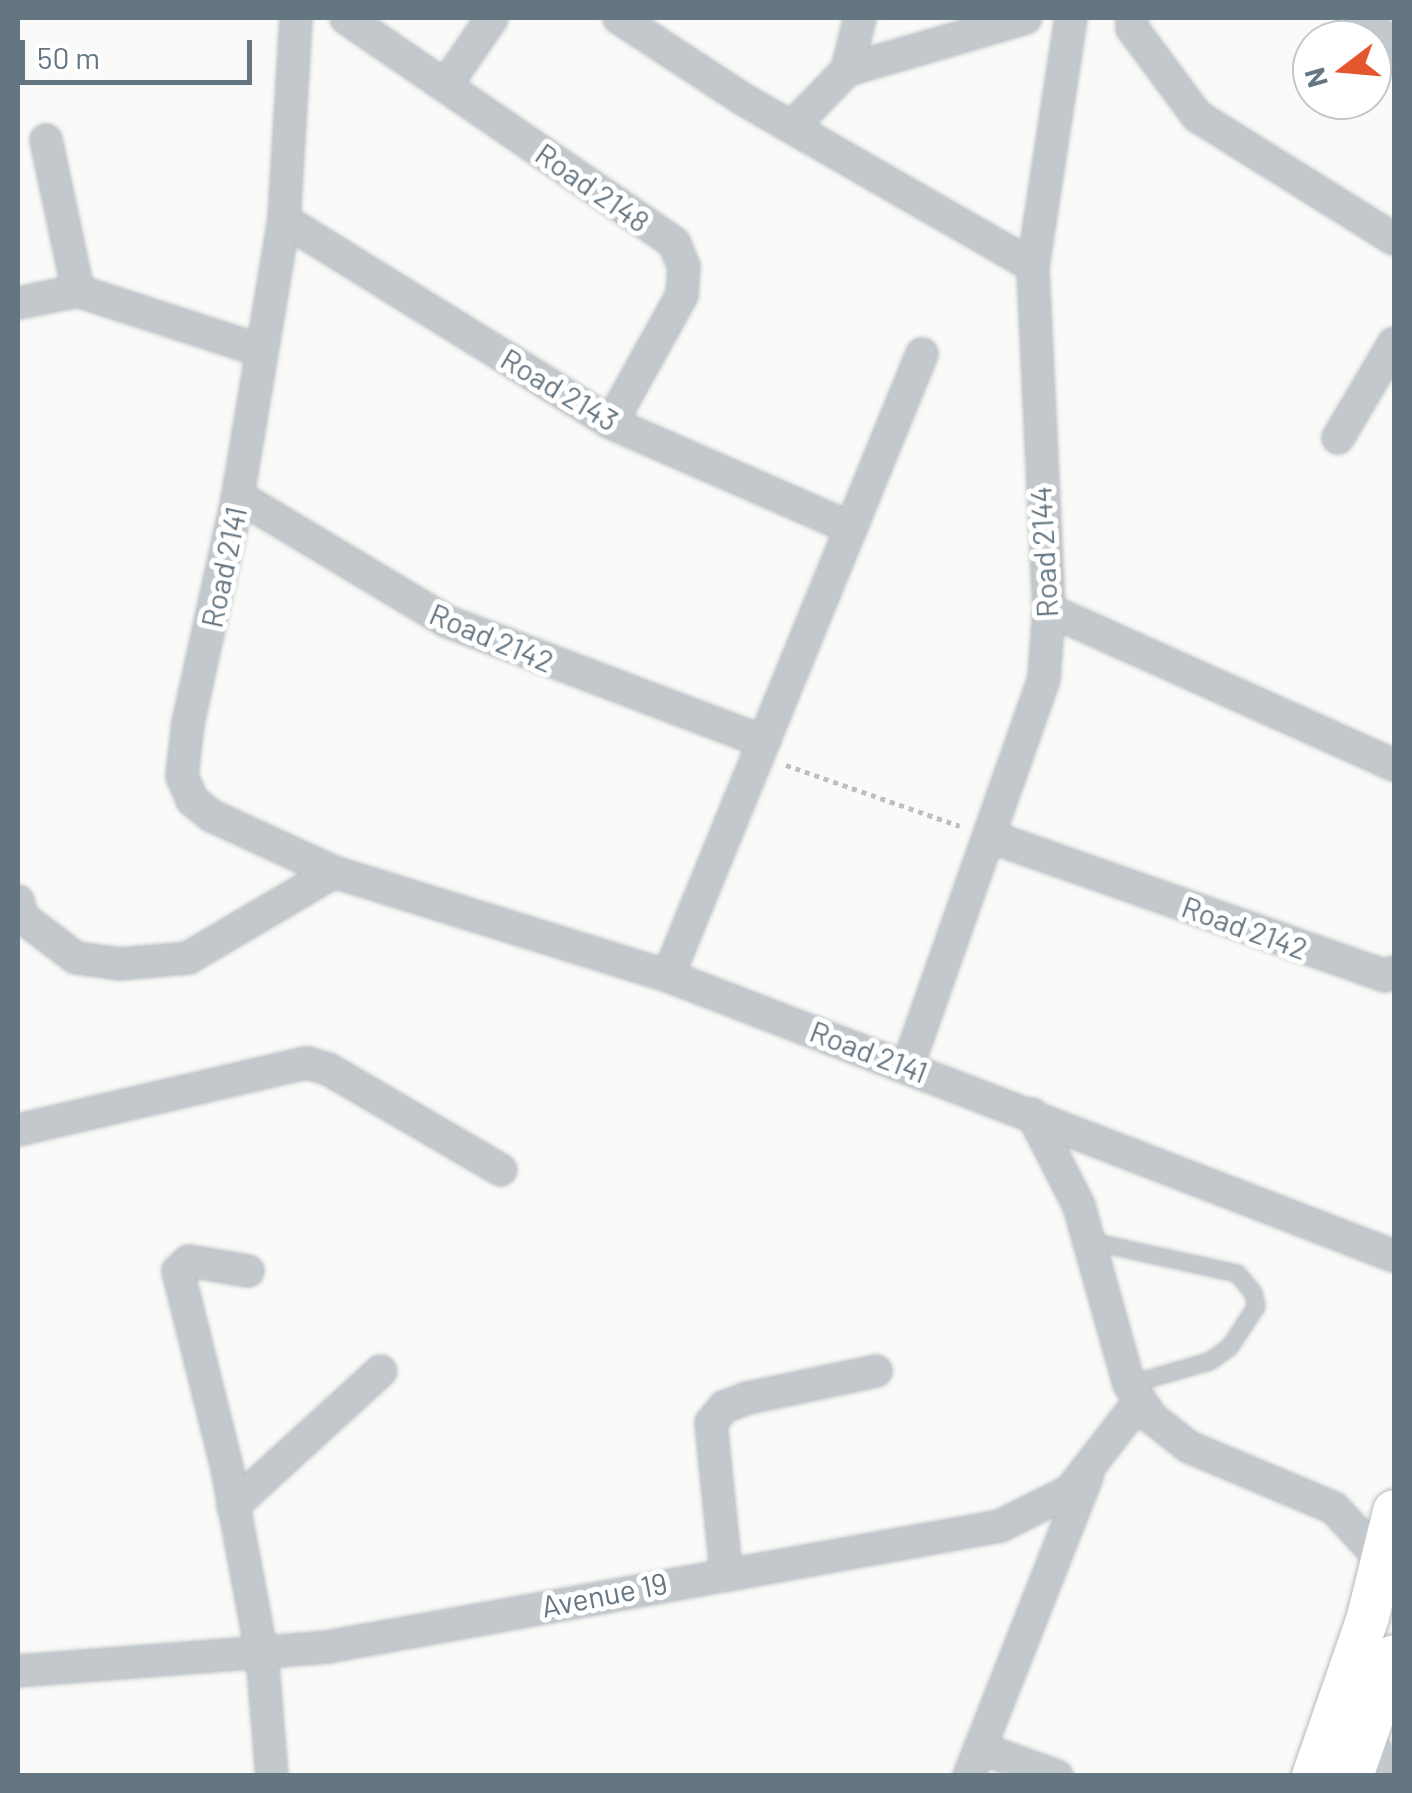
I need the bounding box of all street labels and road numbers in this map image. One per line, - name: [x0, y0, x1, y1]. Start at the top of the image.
- street label: Road 2148: [529, 135, 657, 239]
- street label: Road 2143: [495, 340, 625, 438]
- street label: Road 2144: [1022, 485, 1064, 619]
- street label: Road 2141: [193, 503, 253, 631]
- street label: Road 2142: [425, 595, 559, 679]
- street label: Road 2142: [1177, 888, 1313, 966]
- street label: Road 2141: [805, 1012, 933, 1090]
- street label: Avenue 19: [538, 1564, 670, 1624]

